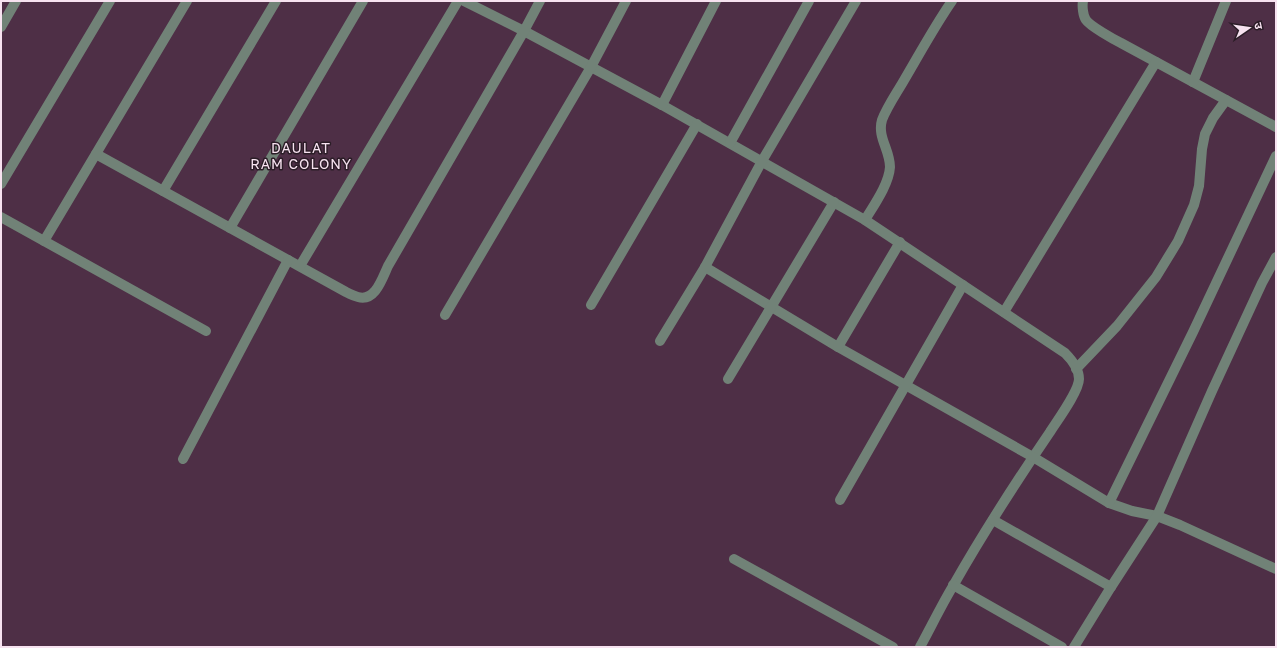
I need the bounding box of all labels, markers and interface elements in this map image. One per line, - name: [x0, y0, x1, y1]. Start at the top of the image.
- north arrow: [1229, 8, 1269, 48]
- text: उ: [1252, 21, 1266, 31]
- district label: DAULAT RAM COLONY: [250, 139, 352, 172]

